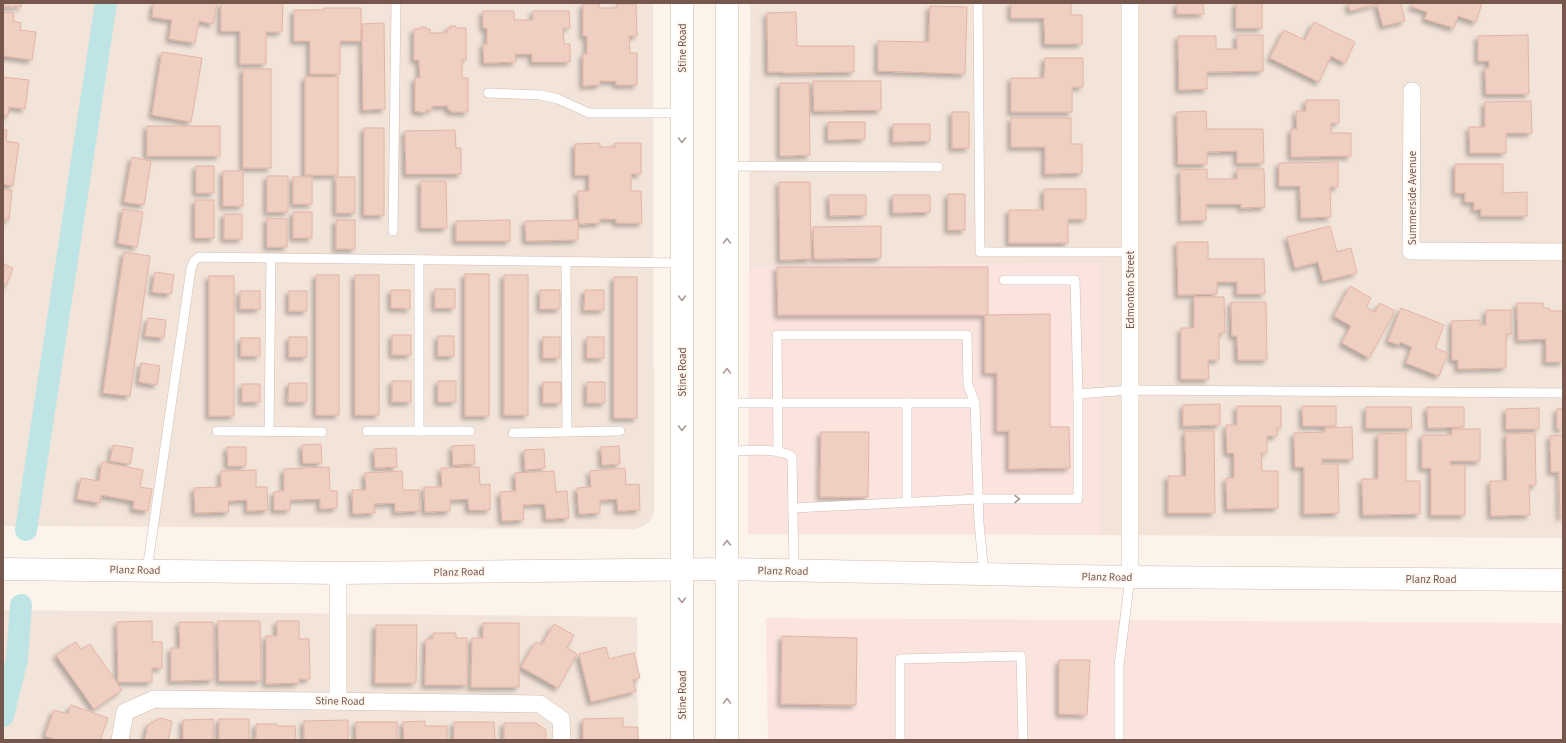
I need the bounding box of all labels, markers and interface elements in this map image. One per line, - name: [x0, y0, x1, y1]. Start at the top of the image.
- street label: Stine Road: [675, 23, 690, 73]
- one-way arrow: [678, 137, 686, 143]
- street label: Summerside Avenue: [1405, 150, 1420, 245]
- one-way arrow: [723, 238, 731, 244]
- street label: Edmonton Street: [1123, 251, 1138, 329]
- one-way arrow: [678, 295, 686, 301]
- street label: Stine Road: [675, 347, 690, 397]
- one-way arrow: [723, 368, 731, 374]
- one-way arrow: [678, 425, 686, 431]
- one-way arrow: [1014, 495, 1020, 503]
- one-way arrow: [723, 540, 731, 546]
- street label: Planz Road: [109, 562, 161, 578]
- street label: Planz Road: [757, 563, 809, 579]
- street label: Planz Road: [433, 564, 485, 580]
- street label: Planz Road: [1081, 569, 1133, 585]
- street label: Planz Road: [1405, 572, 1457, 587]
- one-way arrow: [678, 597, 686, 603]
- street label: Stine Road: [675, 670, 690, 720]
- street label: Stine Road: [315, 693, 365, 709]
- one-way arrow: [723, 698, 731, 704]

